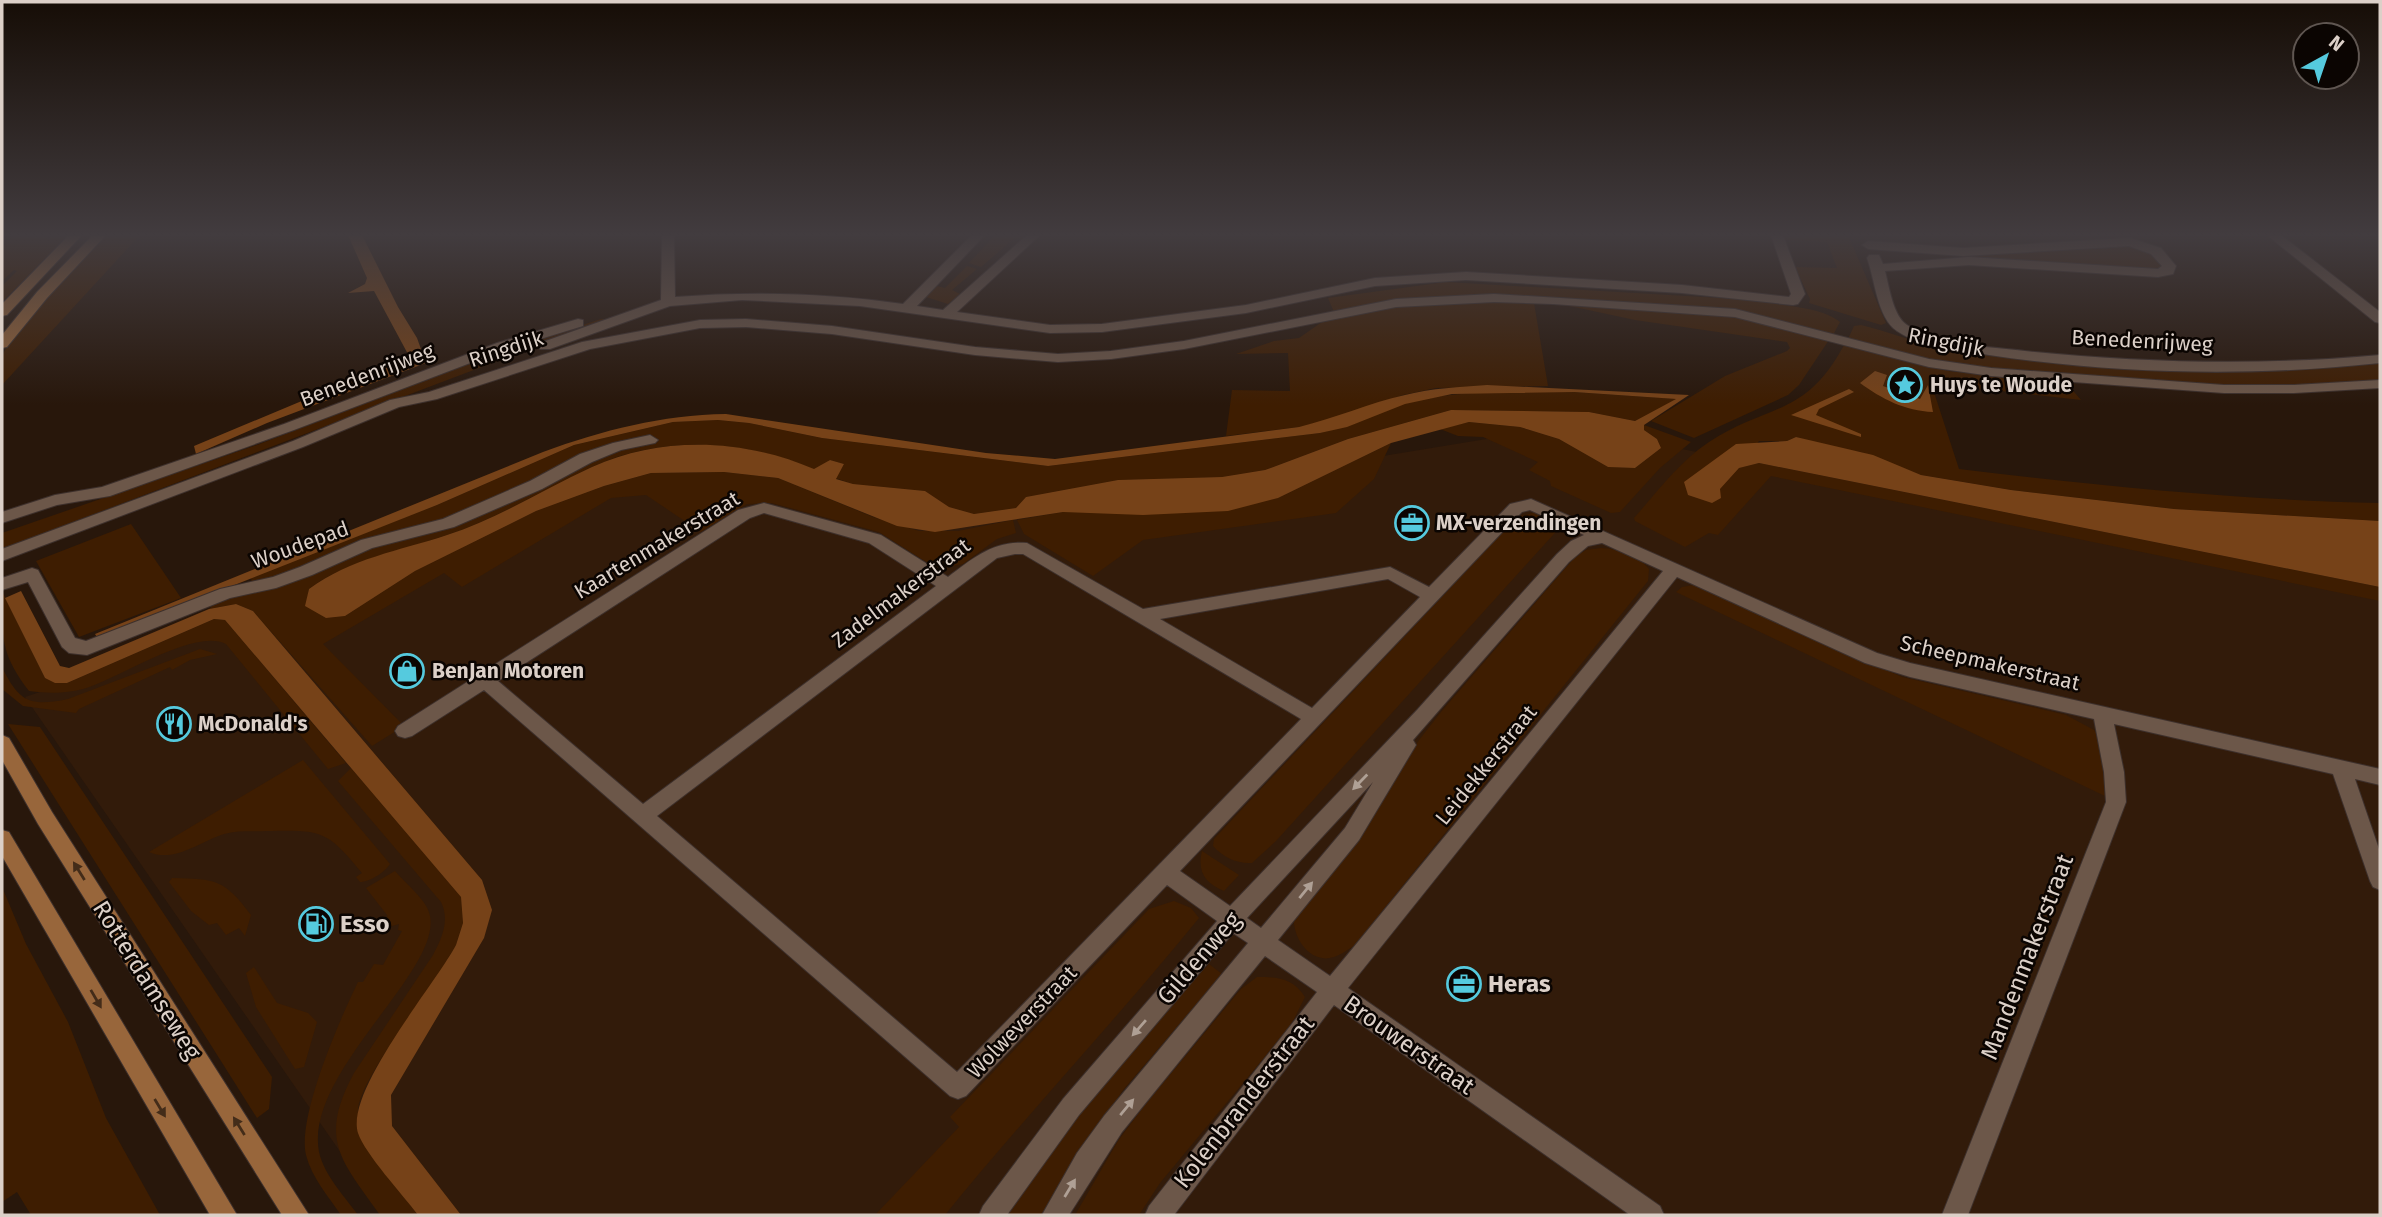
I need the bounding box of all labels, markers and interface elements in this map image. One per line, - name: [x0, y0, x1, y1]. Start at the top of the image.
- north arrow: [2291, 21, 2361, 91]
- text: N: [2324, 30, 2349, 56]
- street label: Ringdijk: [1906, 322, 1986, 362]
- street label: Benedenrijweg: [2071, 324, 2213, 358]
- street label: Ringdijk: [466, 325, 547, 373]
- street label: Benedenrijweg: [296, 337, 438, 413]
- place icon: Huys te Woude: [1886, 366, 1924, 404]
- place label: Huys te Woude: [1930, 372, 2073, 398]
- street label: Kaartenmakerstraat: [570, 485, 745, 605]
- office icon: MX-verzendingen: [1393, 504, 1431, 542]
- place label: MX-verzendingen: [1436, 510, 1601, 536]
- street label: Woudepad: [248, 515, 352, 575]
- street label: Zadelmakerstraat: [827, 532, 976, 653]
- street label: Scheepmakerstraat: [1898, 630, 2083, 696]
- shop icon: BenJan Motoren: [388, 652, 426, 690]
- place label: BenJan Motoren: [432, 658, 584, 684]
- street label: Leidekkerstraat: [1430, 699, 1543, 830]
- restaurant icon: McDonald's: [155, 705, 193, 743]
- place label: McDonald's: [198, 711, 308, 737]
- one-way arrow: [1352, 773, 1368, 791]
- street label: Mandenmakerstraat: [1975, 850, 2079, 1064]
- one-way arrow: [72, 862, 85, 881]
- one-way arrow: [1298, 882, 1313, 899]
- street label: Rotterdamseweg: [87, 895, 207, 1065]
- fuel station icon: Esso: [297, 905, 335, 943]
- street label: Gildenweg: [1151, 906, 1247, 1010]
- place label: Esso: [340, 910, 390, 938]
- street label: Wolweverstraat: [962, 960, 1083, 1084]
- office icon: Heras: [1445, 965, 1483, 1003]
- place label: Heras: [1488, 970, 1551, 998]
- one-way arrow: [90, 990, 102, 1009]
- street label: Brouwerstraat: [1338, 990, 1480, 1101]
- street label: Kolenbranderstraat: [1168, 1010, 1320, 1194]
- one-way arrow: [1132, 1019, 1147, 1036]
- one-way arrow: [154, 1099, 167, 1118]
- one-way arrow: [1119, 1099, 1134, 1116]
- one-way arrow: [232, 1117, 246, 1135]
- one-way arrow: [1064, 1179, 1076, 1198]

